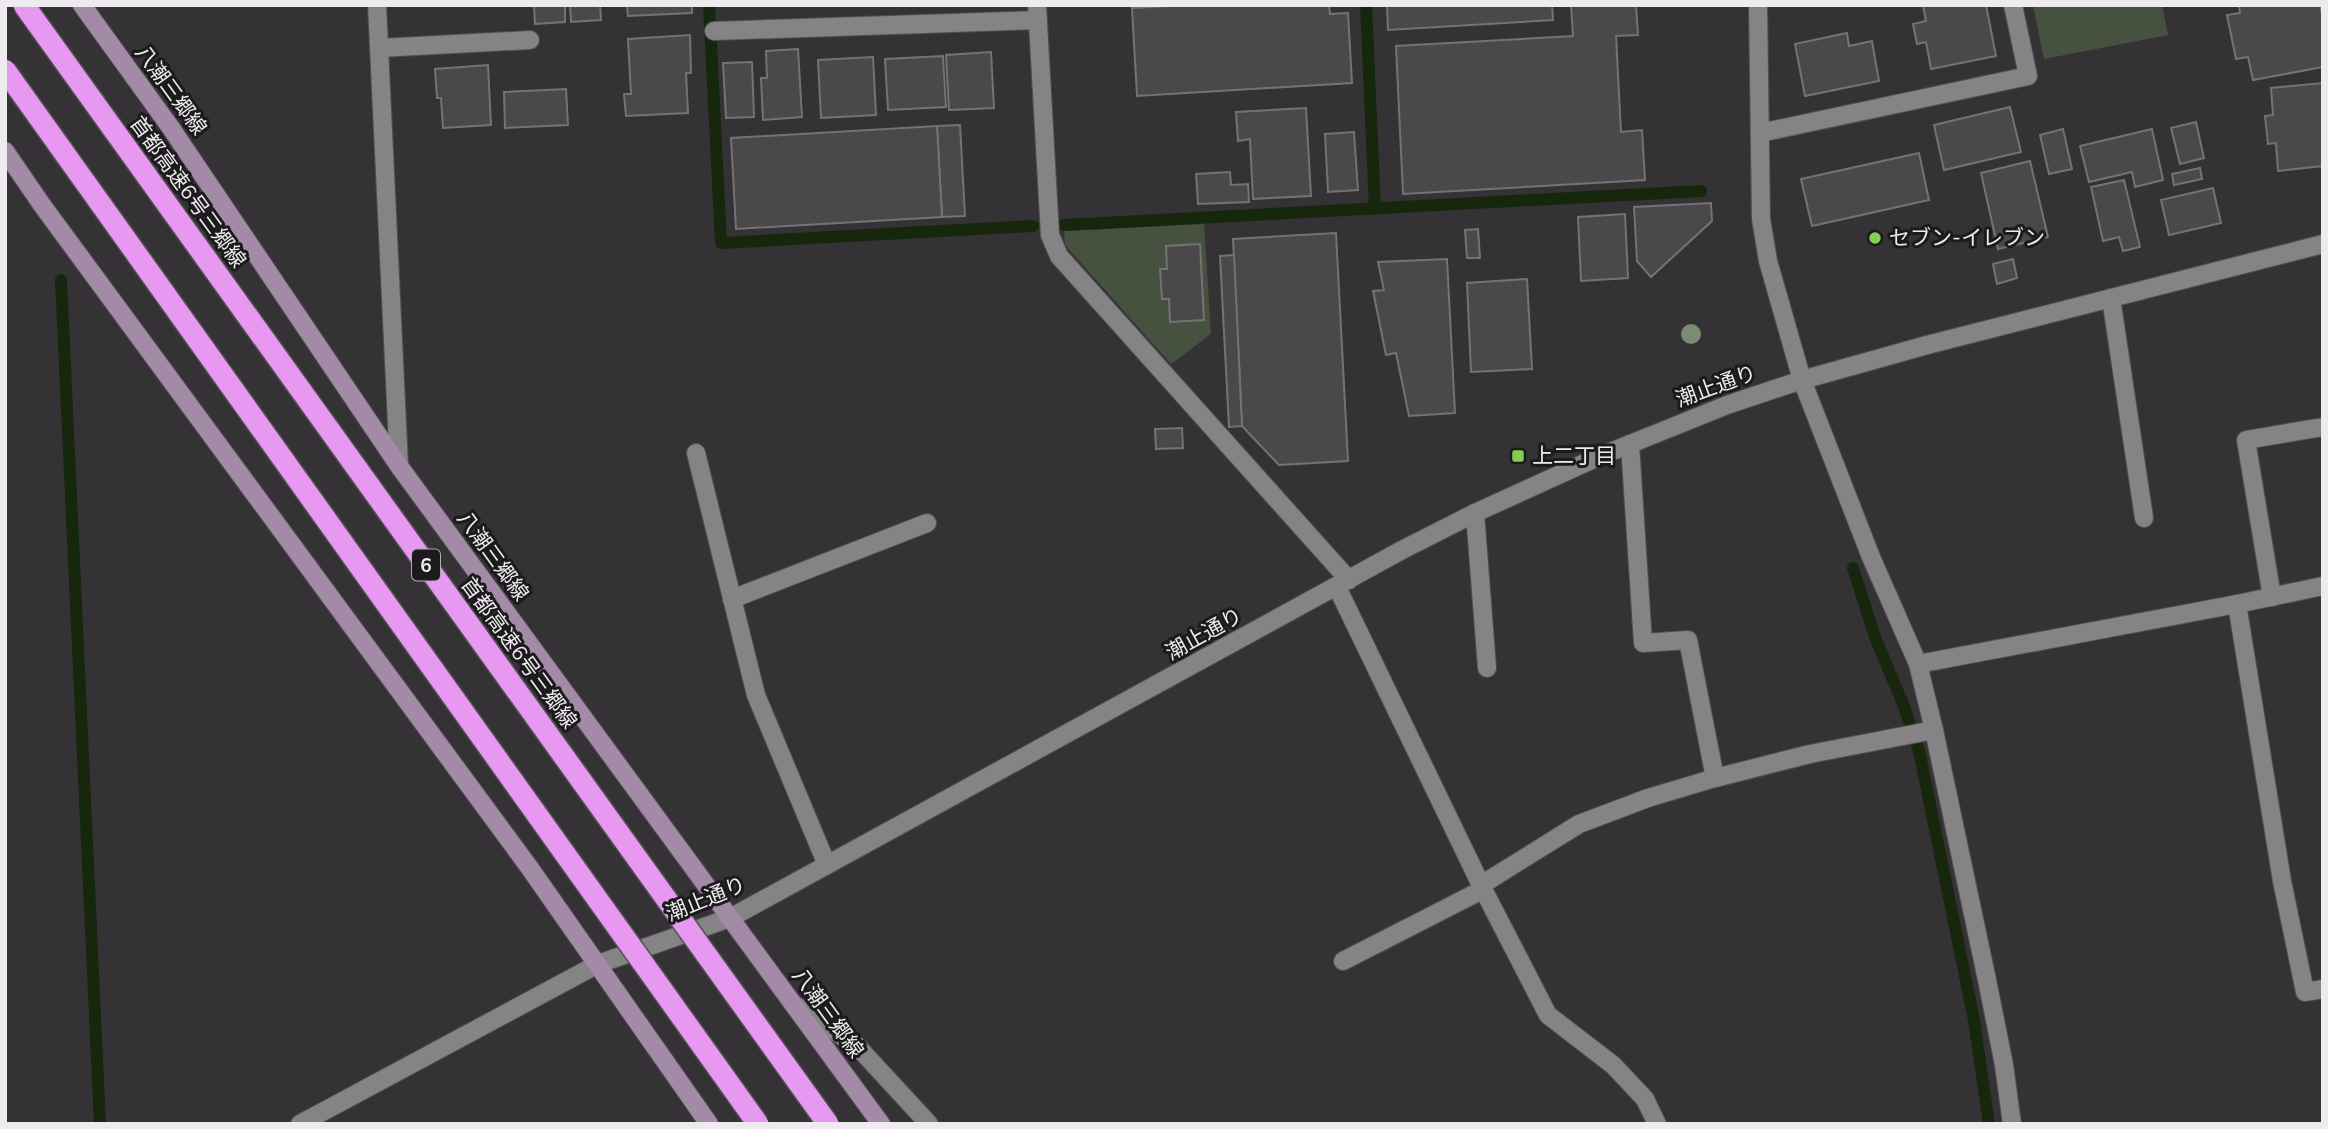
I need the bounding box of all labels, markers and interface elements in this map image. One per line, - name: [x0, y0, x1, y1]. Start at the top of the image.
- street label: 八潮三郷線: [129, 39, 213, 141]
- street label: 首都高速6号三郷線: [124, 111, 252, 273]
- place label: セブン-イレブン: [1889, 224, 2045, 252]
- marker: セブン-イレブン: [1867, 230, 1883, 246]
- street label: 潮止通り: [1672, 358, 1760, 414]
- place label: 上二丁目: [1532, 442, 1616, 470]
- marker: 上二丁目: [1510, 448, 1526, 464]
- street label: 八潮三郷線: [451, 505, 535, 607]
- road number: 6: [412, 550, 440, 580]
- street label: 首都高速6号三郷線: [455, 572, 583, 734]
- street label: 潮止通り: [1160, 601, 1248, 667]
- street label: 潮止通り: [662, 870, 750, 928]
- street label: 八潮三郷線: [786, 962, 870, 1064]

